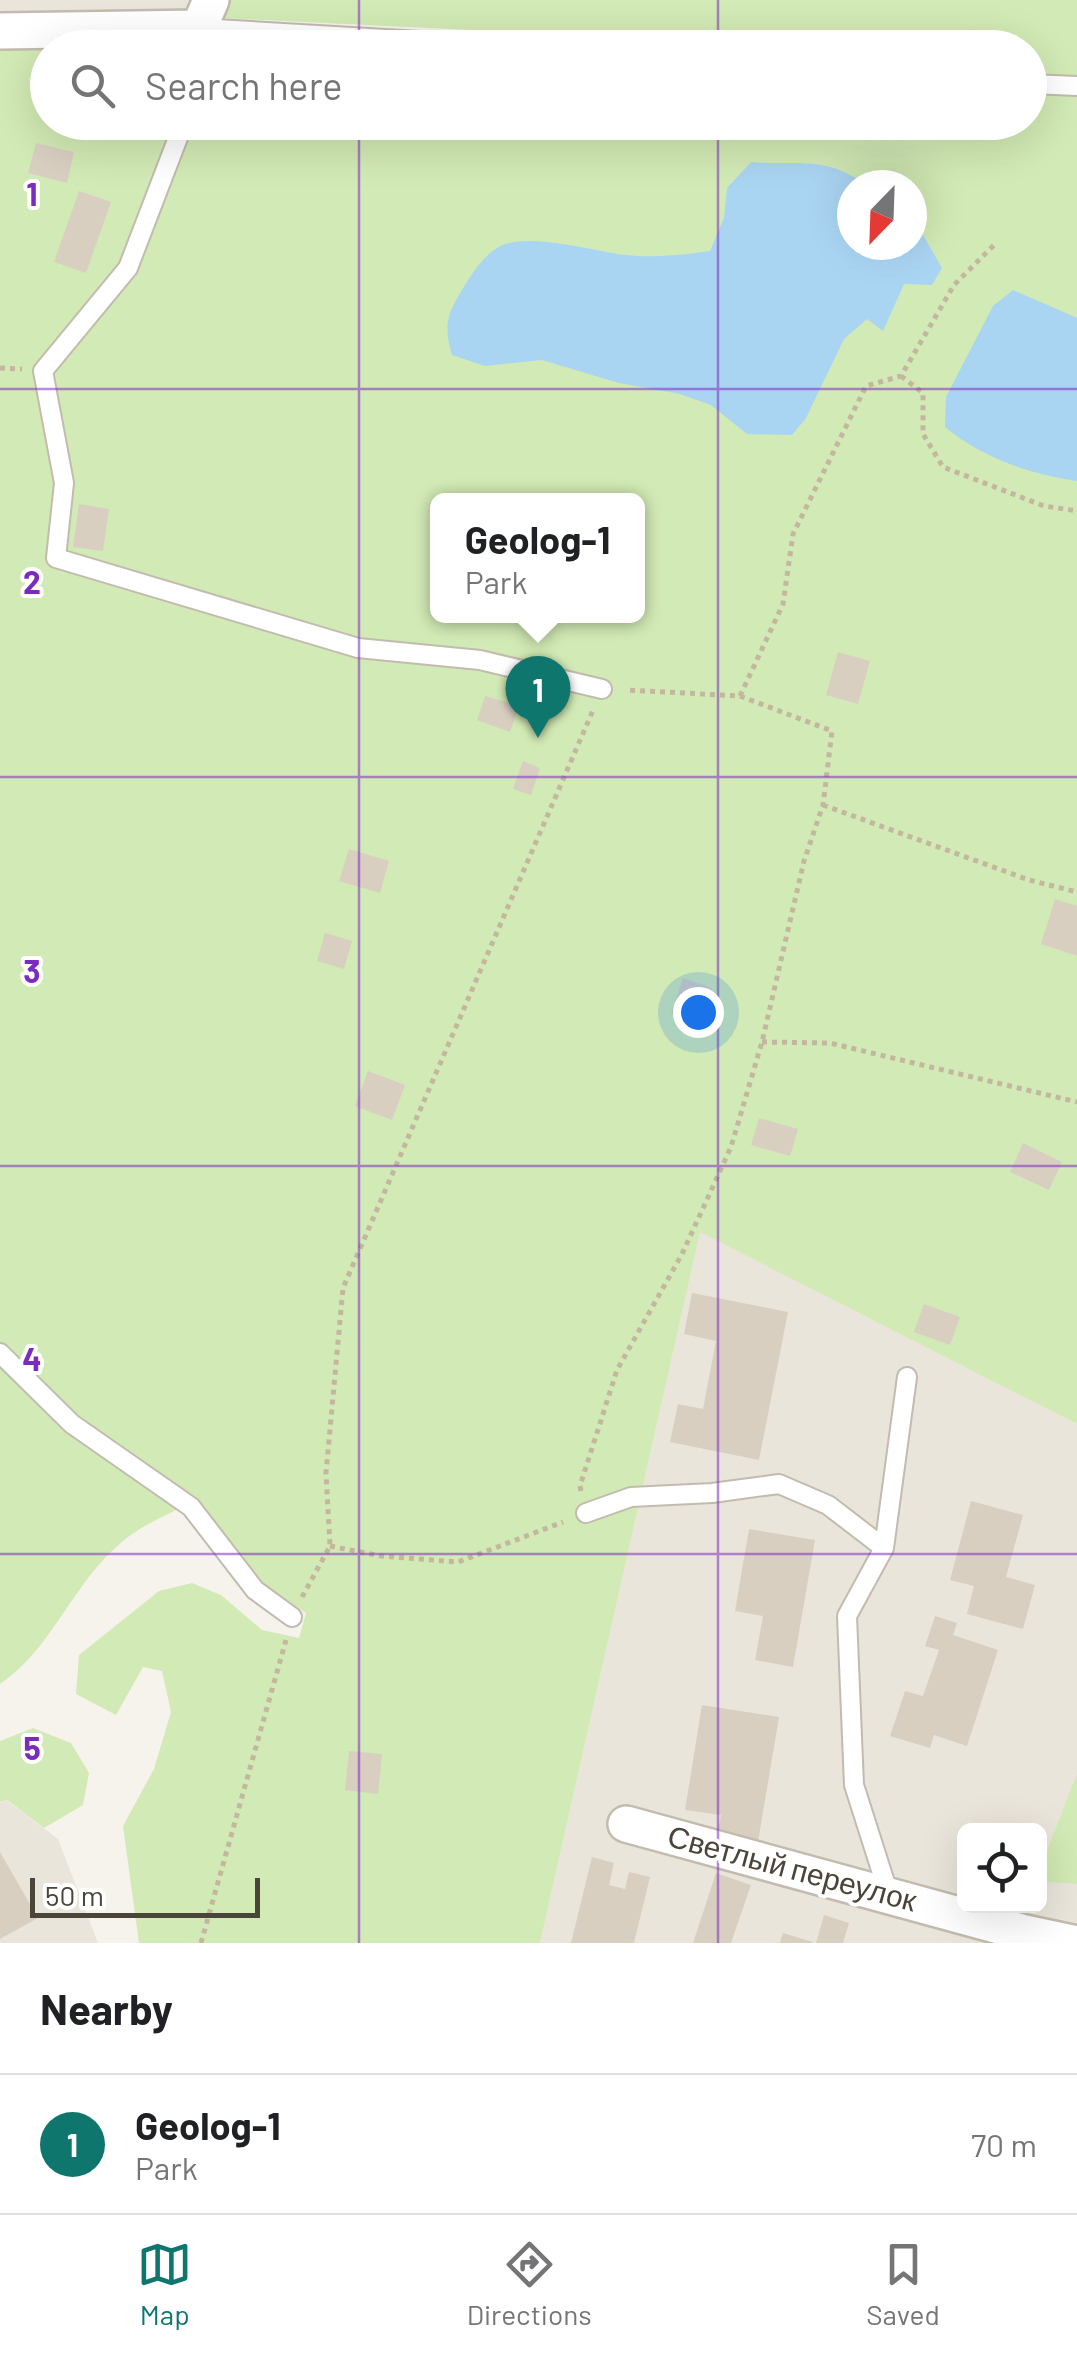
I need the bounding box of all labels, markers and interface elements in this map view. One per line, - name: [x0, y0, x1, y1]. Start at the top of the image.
- search box: [30, 30, 1047, 140]
- icon: search: [65, 58, 120, 113]
- text: Search here: [145, 62, 343, 108]
- north arrow: [837, 170, 927, 260]
- text: 1: [26, 174, 38, 212]
- popup: [430, 493, 645, 623]
- text: Geolog-1: [465, 516, 610, 562]
- text: 2: [23, 562, 41, 600]
- text: Park: [465, 562, 528, 600]
- pin: 1: [506, 656, 570, 738]
- text: 3: [23, 951, 41, 989]
- your location: [673, 987, 724, 1038]
- text: 4: [22, 1339, 42, 1377]
- text: 5: [23, 1728, 41, 1766]
- street label: Светлый переулок: [664, 1817, 922, 1918]
- map controls: [957, 1823, 1047, 1913]
- button: locate: [957, 1823, 1047, 1913]
- scale bar: [30, 1873, 260, 1918]
- text: 50 m: [45, 1878, 104, 1912]
- text: Nearby: [40, 1983, 173, 2033]
- text: Geolog-1: [135, 2102, 281, 2148]
- text: 1: [67, 2125, 78, 2163]
- text: 70 m: [971, 2125, 1037, 2163]
- text: Park: [135, 2148, 198, 2186]
- tab: Map: [137, 2237, 192, 2331]
- tab: Directions: [467, 2237, 592, 2331]
- tab: Saved: [866, 2237, 940, 2331]

